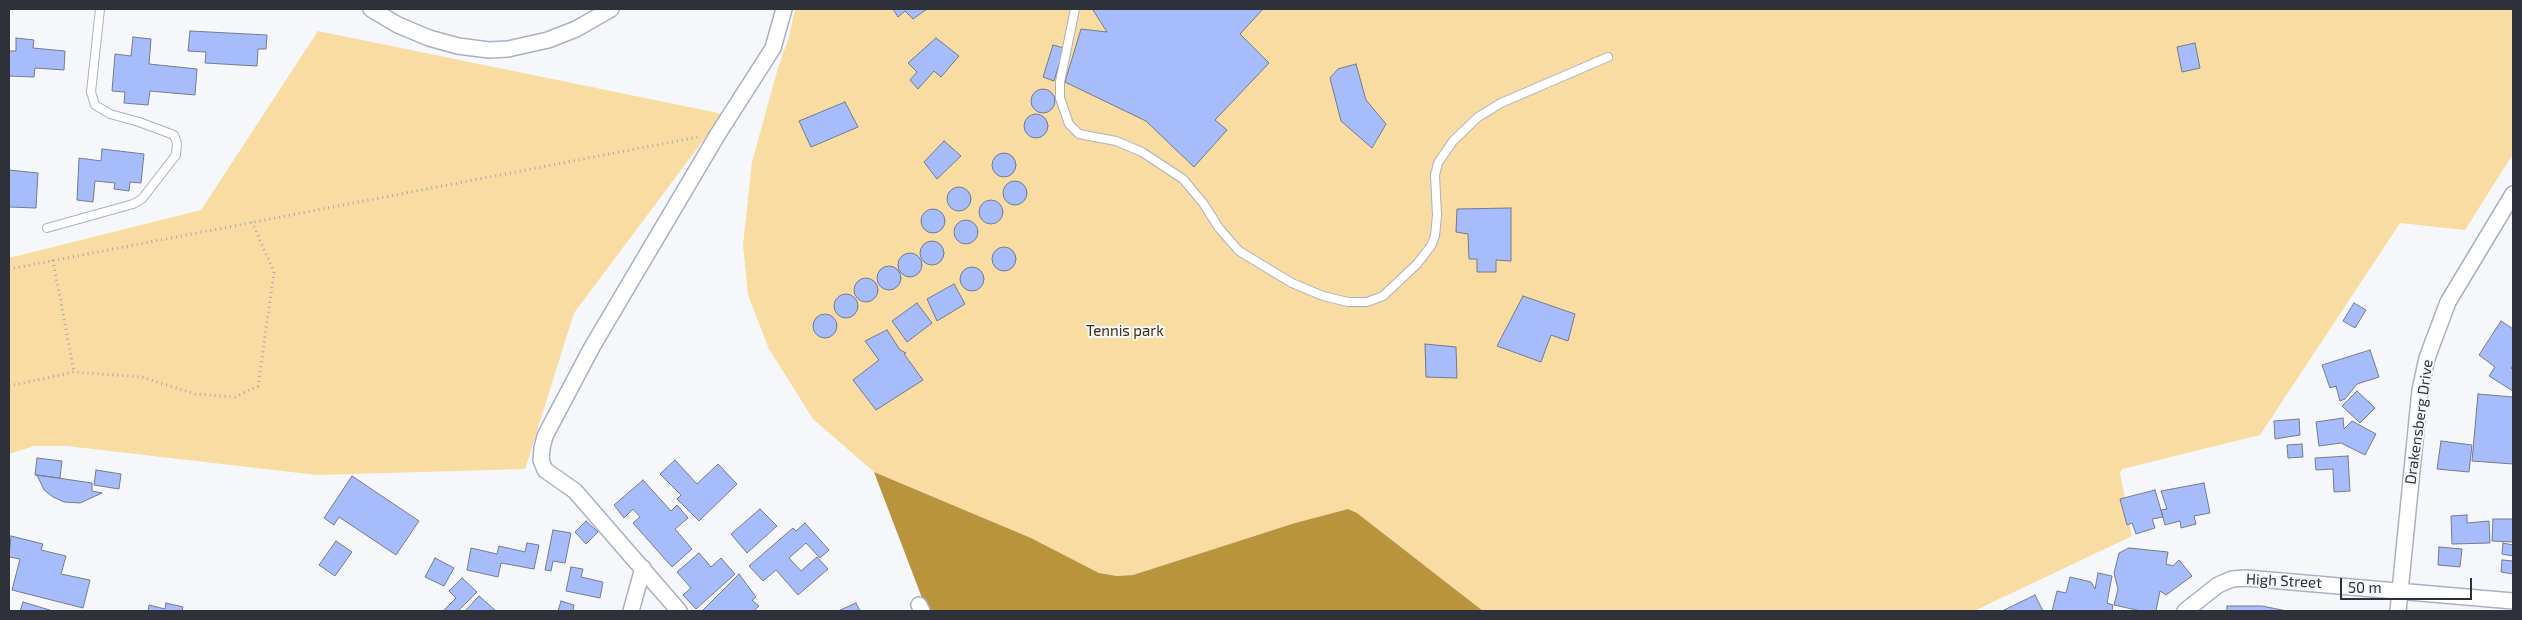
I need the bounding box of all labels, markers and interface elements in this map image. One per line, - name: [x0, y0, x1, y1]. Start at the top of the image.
- park label: Tennis park: [1086, 322, 1164, 340]
- street label: Drakensberg Drive: [2401, 358, 2437, 486]
- scale bar: [2342, 568, 2474, 600]
- street label: High Street: [2246, 570, 2322, 592]
- text: 50 m: [2348, 578, 2382, 596]

